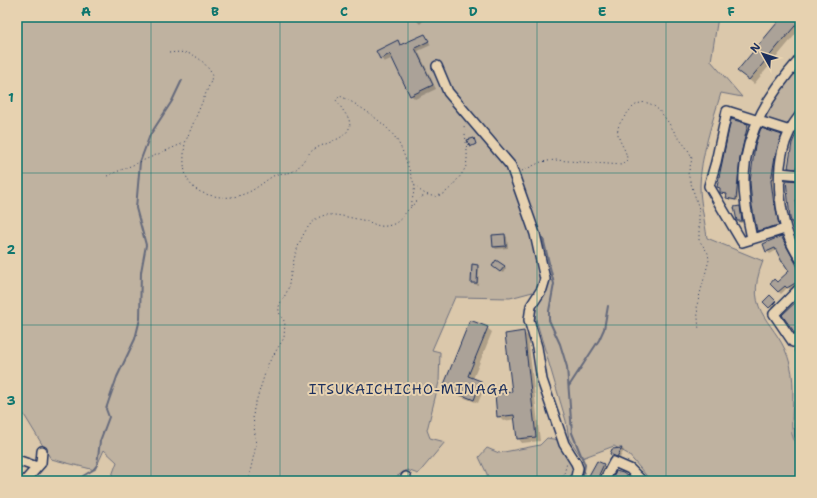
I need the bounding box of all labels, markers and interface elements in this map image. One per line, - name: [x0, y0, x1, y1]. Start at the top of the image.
- text: A: [81, 3, 91, 20]
- text: B: [211, 3, 219, 20]
- text: C: [340, 3, 348, 20]
- text: D: [468, 3, 478, 20]
- text: E: [598, 3, 607, 20]
- text: F: [727, 3, 735, 20]
- north arrow: [743, 34, 783, 74]
- text: N: [747, 40, 764, 56]
- text: 1: [8, 89, 14, 106]
- text: 2: [6, 241, 16, 258]
- district label: ITSUKAICHICHO-MINAGA: [309, 380, 509, 398]
- text: 3: [6, 392, 16, 409]

